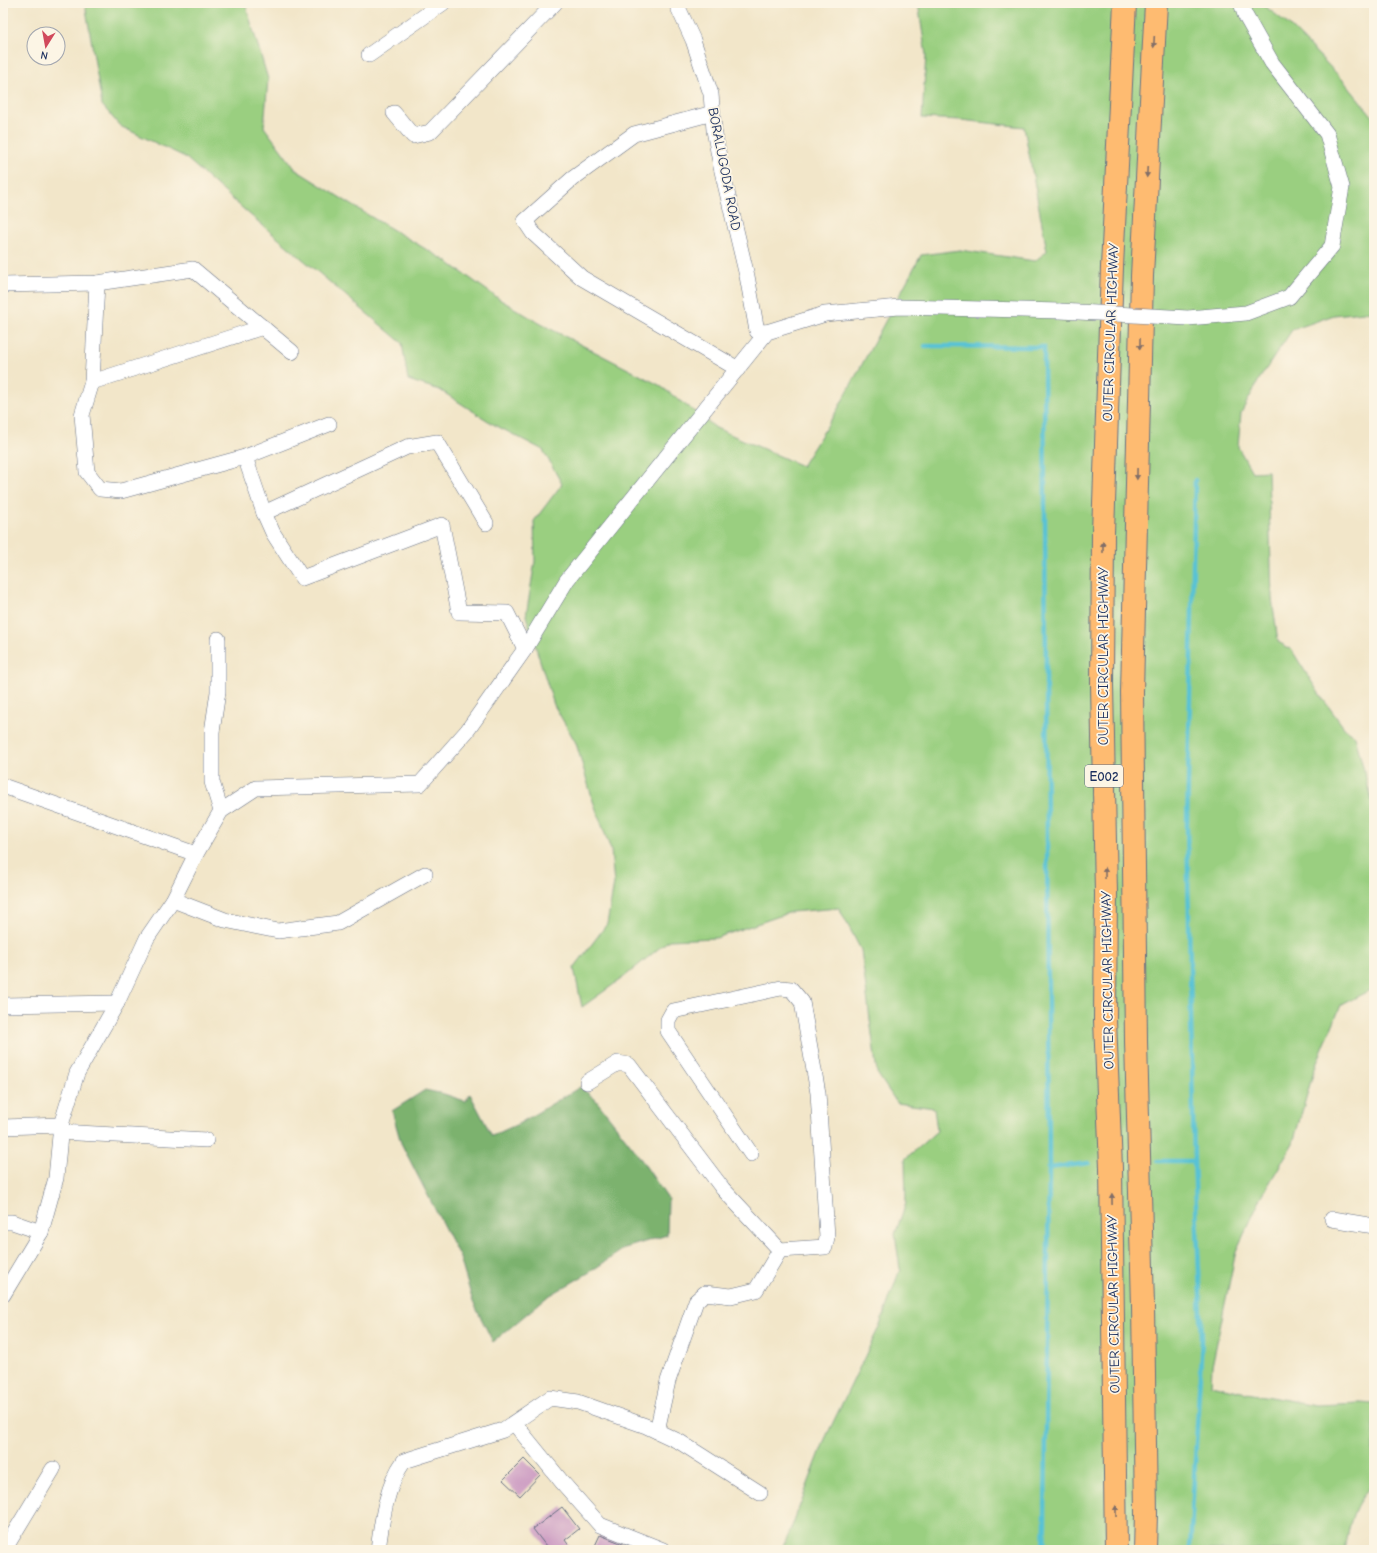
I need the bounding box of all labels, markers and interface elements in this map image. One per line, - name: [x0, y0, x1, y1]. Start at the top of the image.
- north arrow: [26, 26, 66, 66]
- one-way arrow: [1151, 36, 1157, 49]
- text: N: [39, 48, 49, 62]
- street label: BORALUGODA ROAD: [704, 106, 745, 232]
- one-way arrow: [1144, 166, 1151, 178]
- street label: OUTER CIRCULAR HIGHWAY: [1099, 242, 1122, 422]
- one-way arrow: [1137, 338, 1143, 351]
- one-way arrow: [1133, 468, 1140, 480]
- one-way arrow: [1100, 540, 1106, 553]
- street label: OUTER CIRCULAR HIGHWAY: [1095, 566, 1112, 745]
- road number: E002: [1085, 765, 1123, 787]
- one-way arrow: [1102, 867, 1109, 879]
- street label: OUTER CIRCULAR HIGHWAY: [1097, 890, 1118, 1069]
- one-way arrow: [1109, 1192, 1115, 1205]
- street label: OUTER CIRCULAR HIGHWAY: [1103, 1214, 1124, 1393]
- one-way arrow: [1113, 1504, 1119, 1517]

